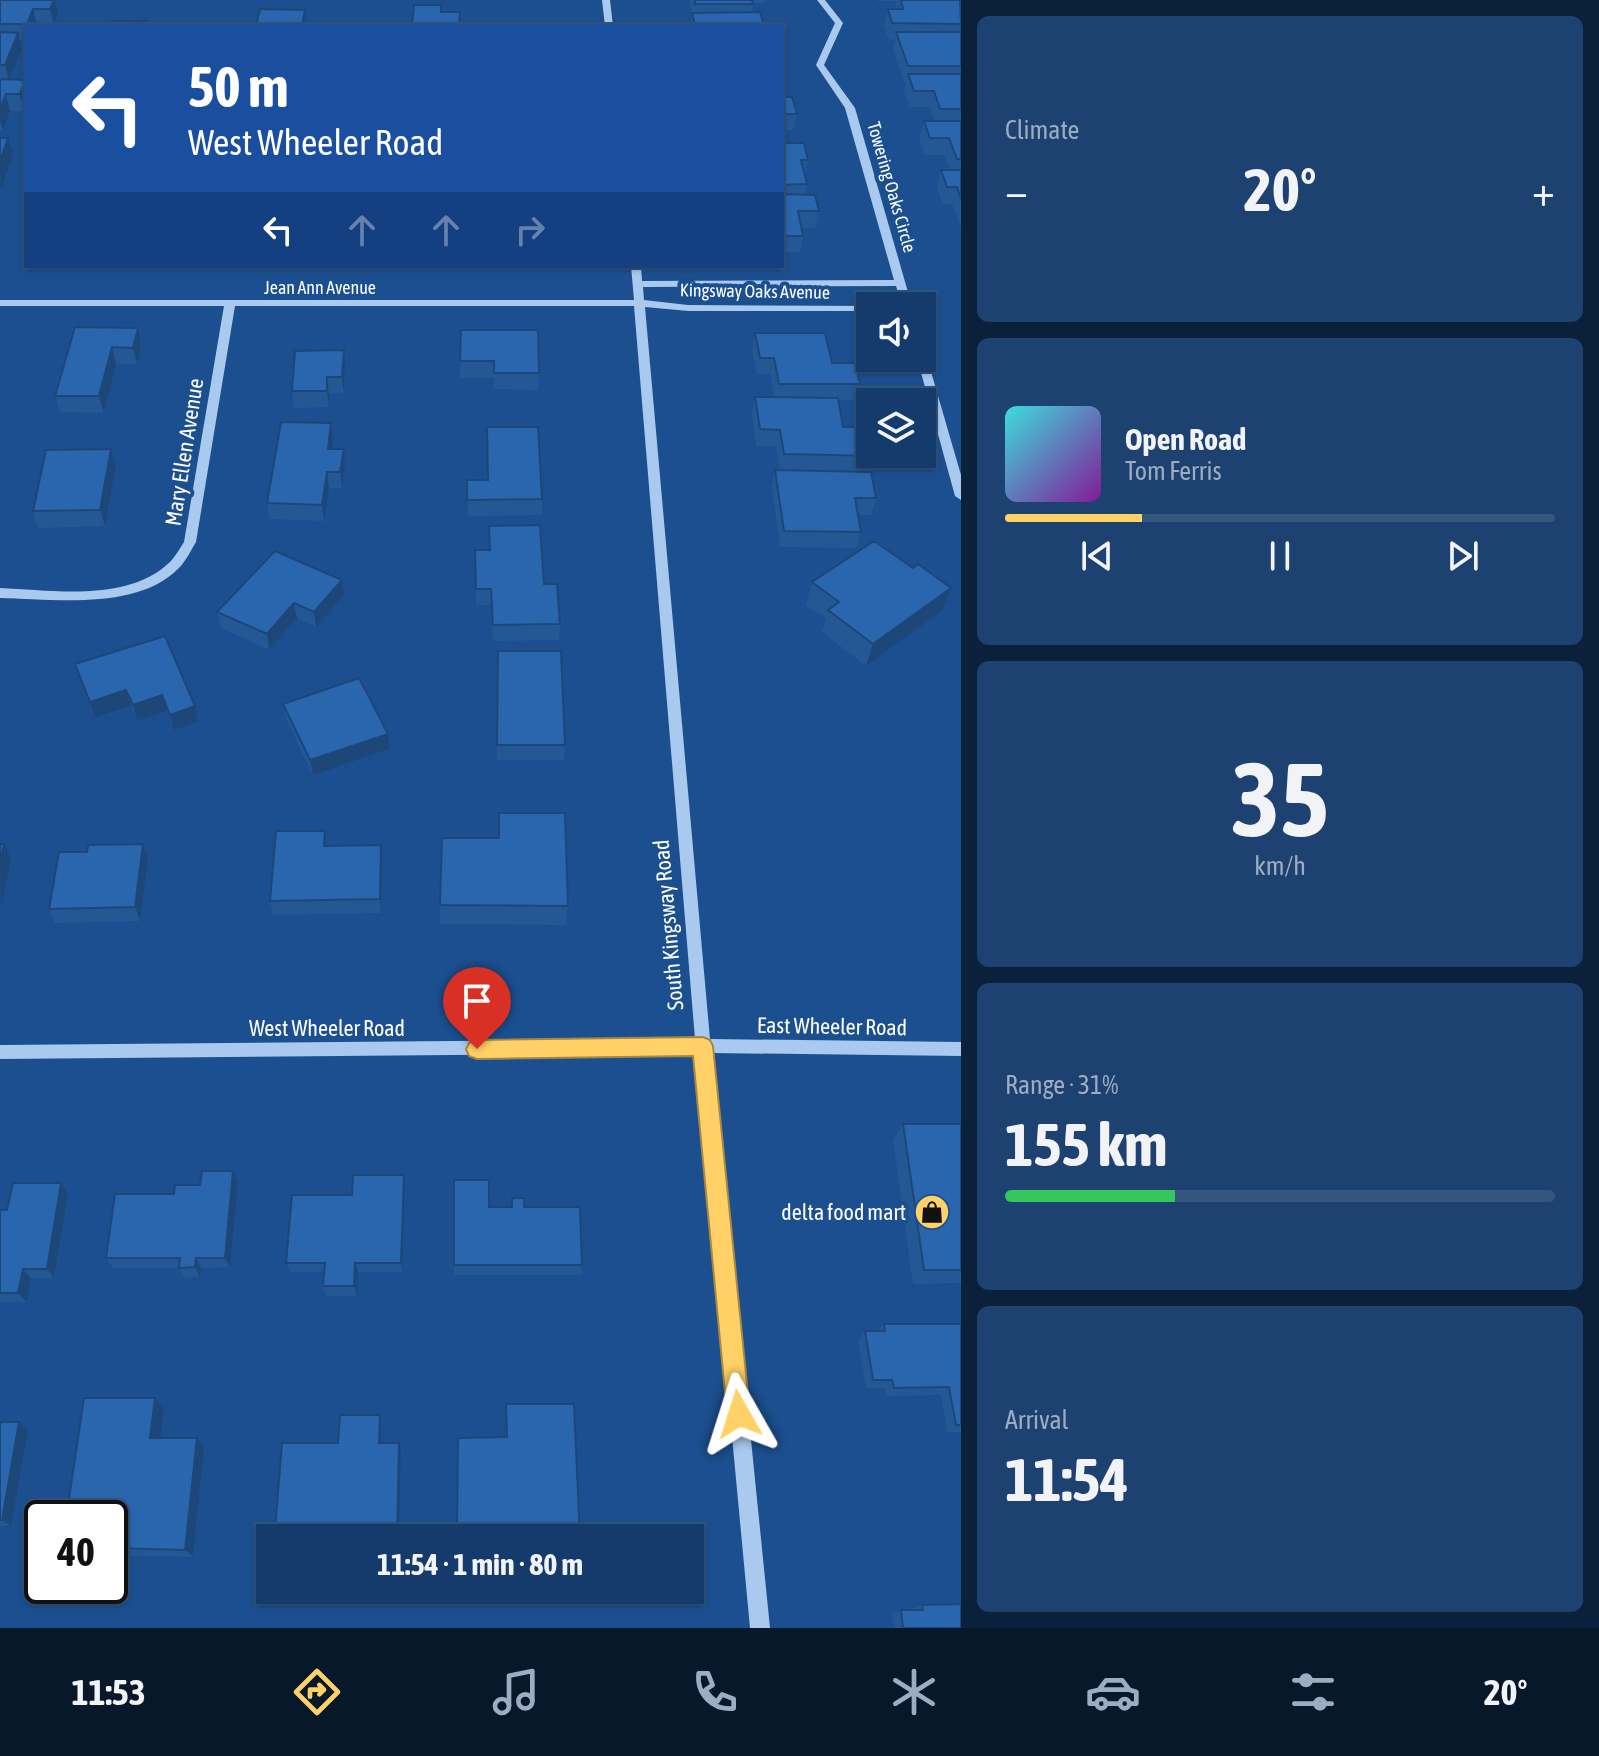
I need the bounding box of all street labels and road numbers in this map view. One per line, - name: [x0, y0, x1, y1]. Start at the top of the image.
- street label: Towering Oaks Circle: [863, 119, 921, 255]
- street label: Jean Ann Avenue: [264, 277, 376, 298]
- street label: Kingsway Oaks Avenue: [680, 279, 830, 303]
- street label: Mary Ellen Avenue: [160, 376, 208, 528]
- street label: South Kingsway Road: [648, 839, 688, 1011]
- street label: East Wheeler Road: [757, 1012, 907, 1040]
- street label: West Wheeler Road: [249, 1015, 405, 1041]

